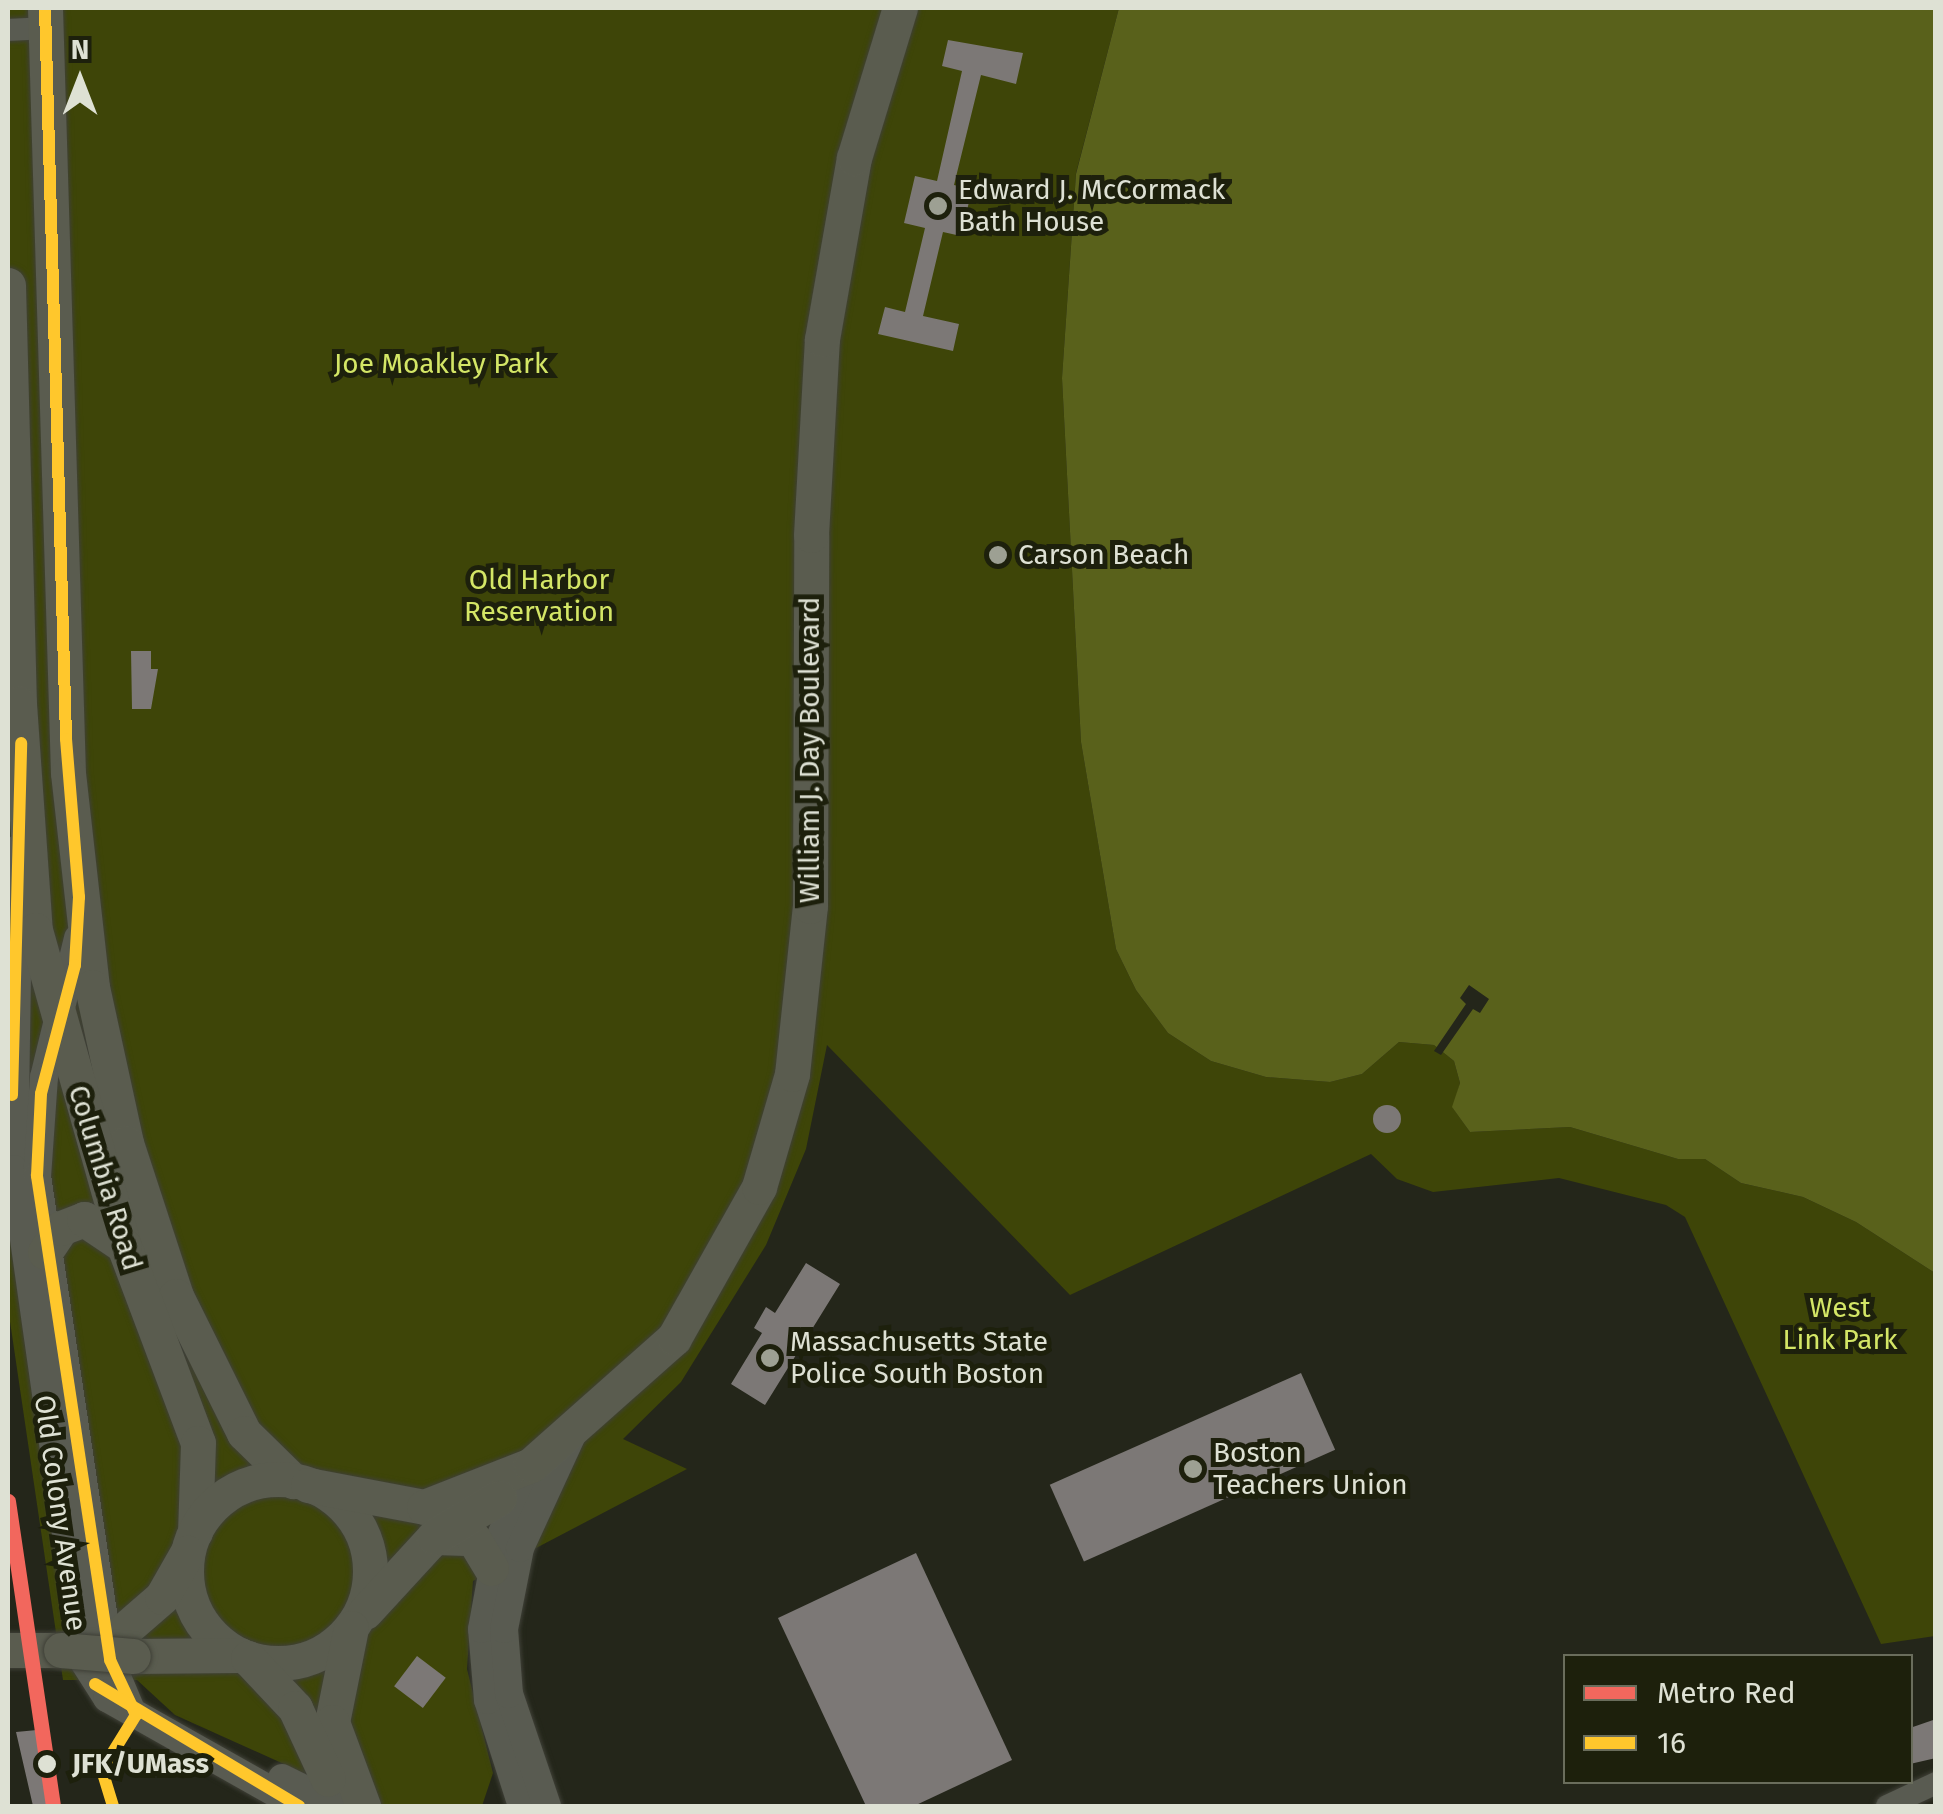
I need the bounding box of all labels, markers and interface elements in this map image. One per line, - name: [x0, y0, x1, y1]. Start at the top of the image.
- north arrow: [30, 30, 130, 130]
- text: N: [71, 33, 89, 66]
- place label: Edward J. McCormack Bath House: [958, 173, 1225, 239]
- marker: Edward J. McCormack Bath House: [927, 195, 949, 217]
- park label: Joe Moakley Park: [334, 347, 548, 381]
- place label: Carson Beach: [1018, 538, 1189, 572]
- marker: Carson Beach: [987, 544, 1009, 566]
- park label: Old Harbor Reservation: [464, 563, 614, 629]
- street label: William J. Day Boulevard: [793, 597, 827, 903]
- street label: Columbia Road: [61, 1081, 149, 1275]
- park label: West Link Park: [1782, 1291, 1898, 1357]
- place label: Massachusetts State Police South Boston: [790, 1325, 1048, 1391]
- marker: Massachusetts State Police South Boston: [759, 1347, 781, 1369]
- street label: Old Colony Avenue: [27, 1393, 93, 1633]
- place label: Boston Teachers Union: [1213, 1436, 1408, 1502]
- marker: Boston Teachers Union: [1182, 1458, 1204, 1480]
- legend: [1563, 1654, 1913, 1784]
- text: Metro Red: [1657, 1675, 1796, 1711]
- text: 16: [1657, 1725, 1686, 1761]
- place label: JFK/UMass: [72, 1747, 209, 1781]
- marker: JFK/UMass: [31, 1748, 63, 1780]

